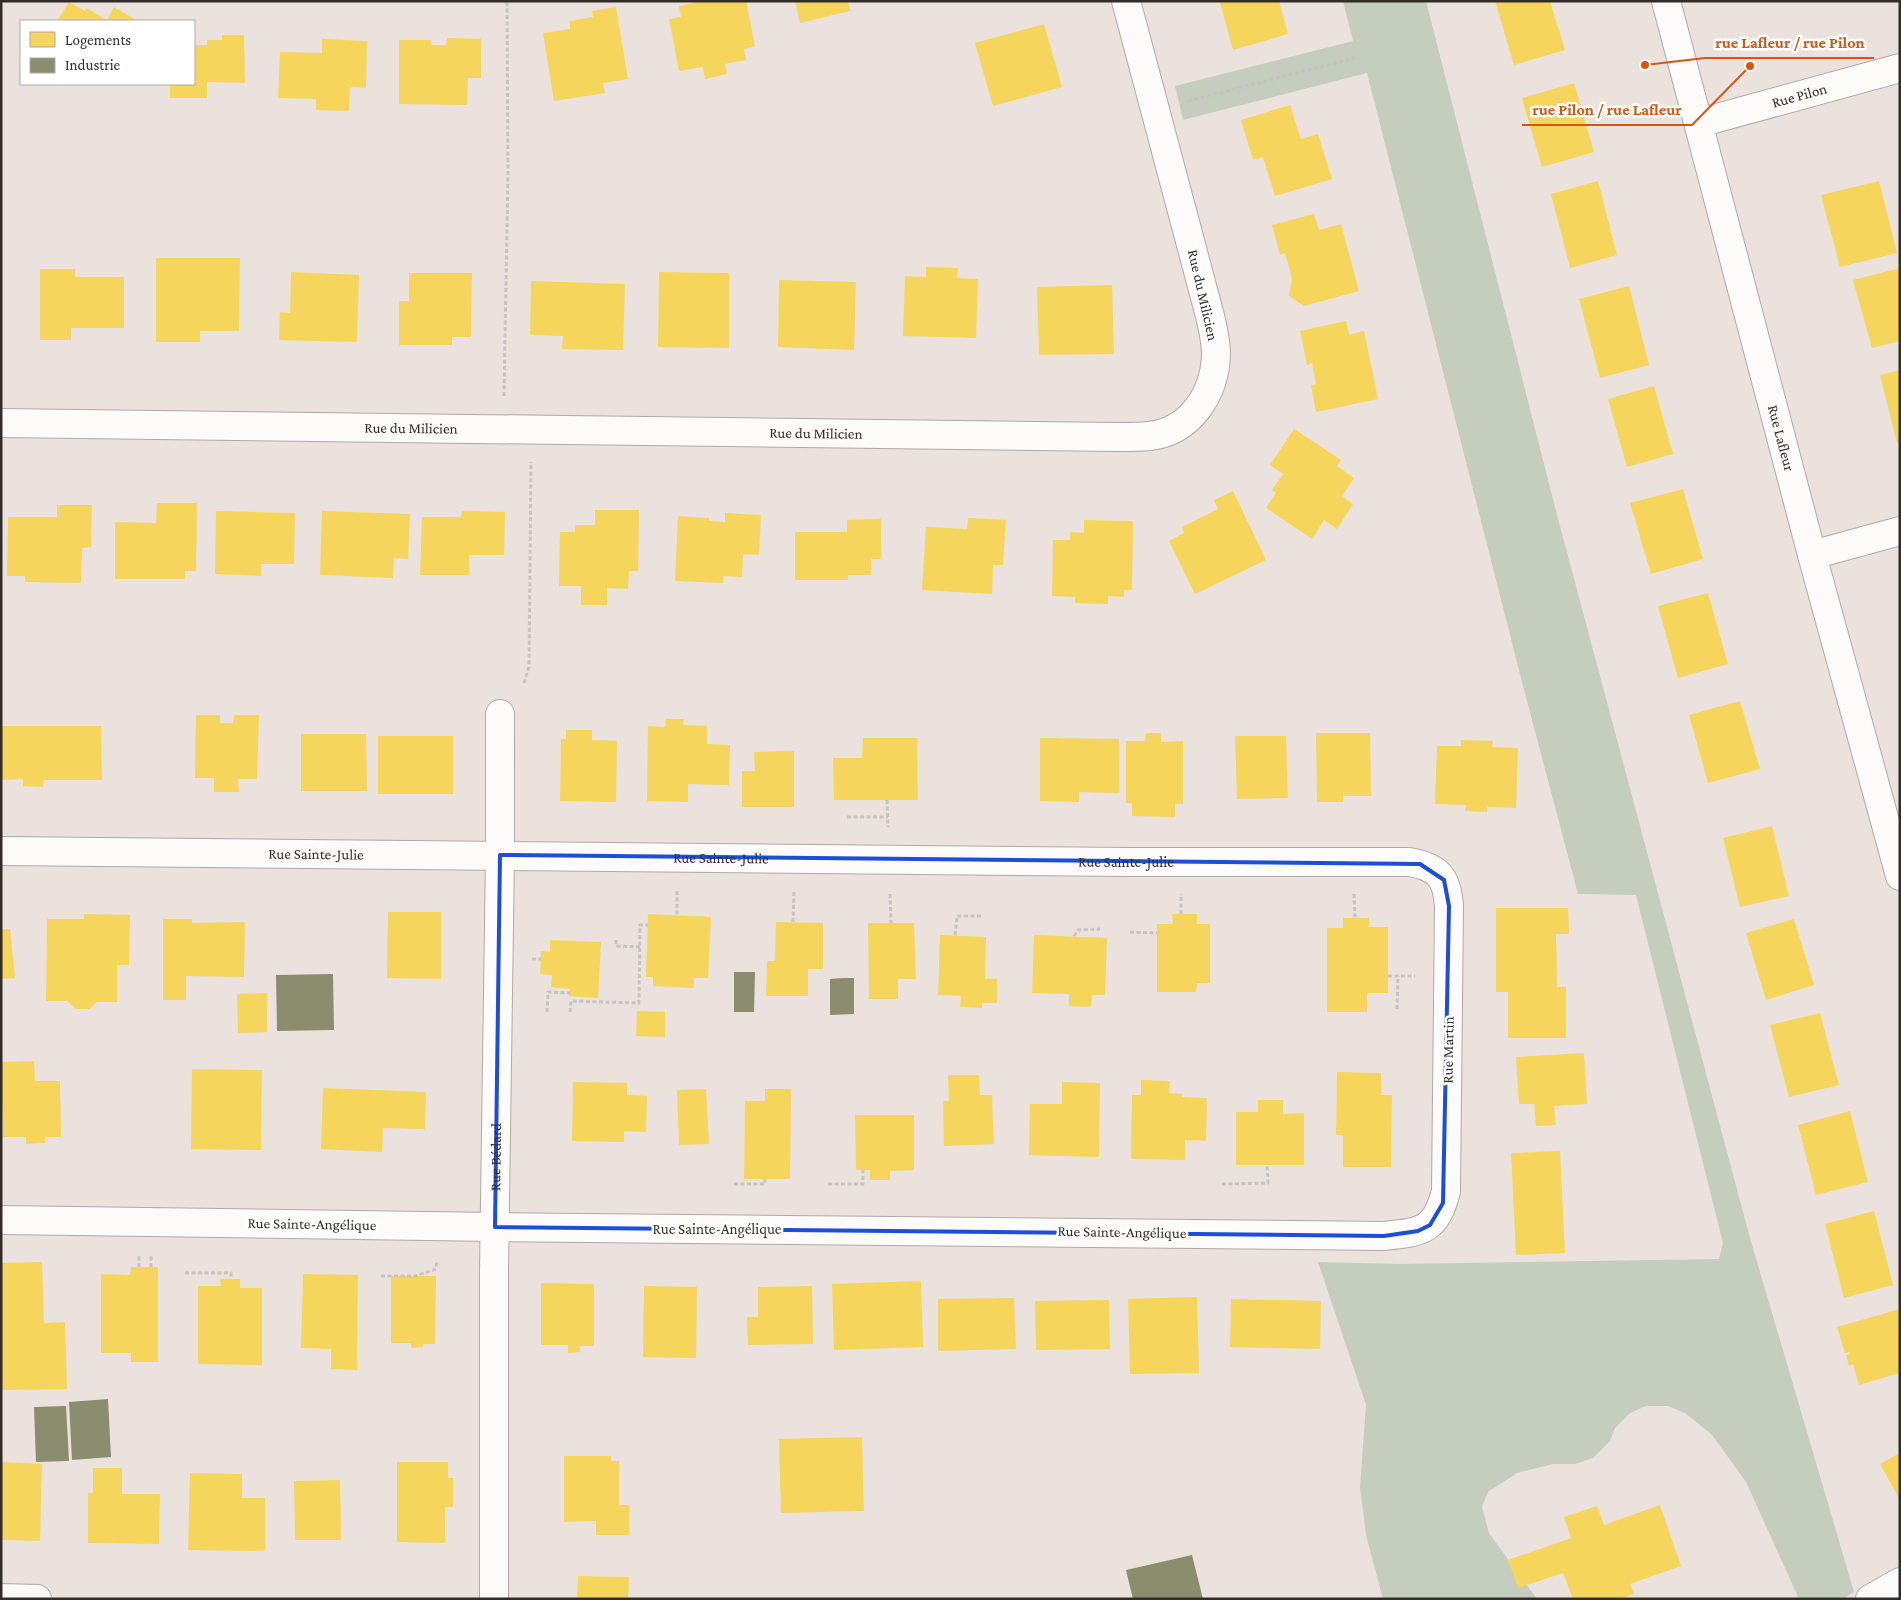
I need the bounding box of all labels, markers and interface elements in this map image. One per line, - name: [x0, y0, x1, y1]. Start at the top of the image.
- legend: [20, 20, 195, 85]
- callout: rue Lafleur / rue Pilon: [1705, 27, 1874, 58]
- text: Logements: [65, 32, 131, 49]
- text: rue Lafleur / rue Pilon: [1715, 34, 1865, 51]
- text: Industrie: [65, 57, 121, 73]
- street label: Rue Pilon: [1770, 80, 1829, 111]
- callout: rue Pilon / rue Lafleur: [1522, 94, 1692, 125]
- text: rue Pilon / rue Lafleur: [1532, 101, 1682, 118]
- street label: Rue du Milicien: [1185, 248, 1221, 342]
- street label: Rue Lafleur: [1765, 403, 1798, 474]
- street label: Rue du Milicien: [364, 420, 458, 437]
- street label: Rue du Milicien: [769, 425, 863, 442]
- street label: Rue Sainte-Julie: [268, 846, 364, 863]
- street label: Rue Sainte-Julie: [673, 850, 769, 867]
- street label: Rue Sainte-Julie: [1078, 854, 1174, 871]
- street label: Rue Martin: [1439, 1016, 1457, 1084]
- street label: Rue Bédard: [487, 1123, 504, 1191]
- street label: Rue Sainte-Angélique: [247, 1215, 377, 1234]
- street label: Rue Sainte-Angélique: [653, 1221, 782, 1238]
- street label: Rue Sainte-Angélique: [1057, 1223, 1187, 1242]

